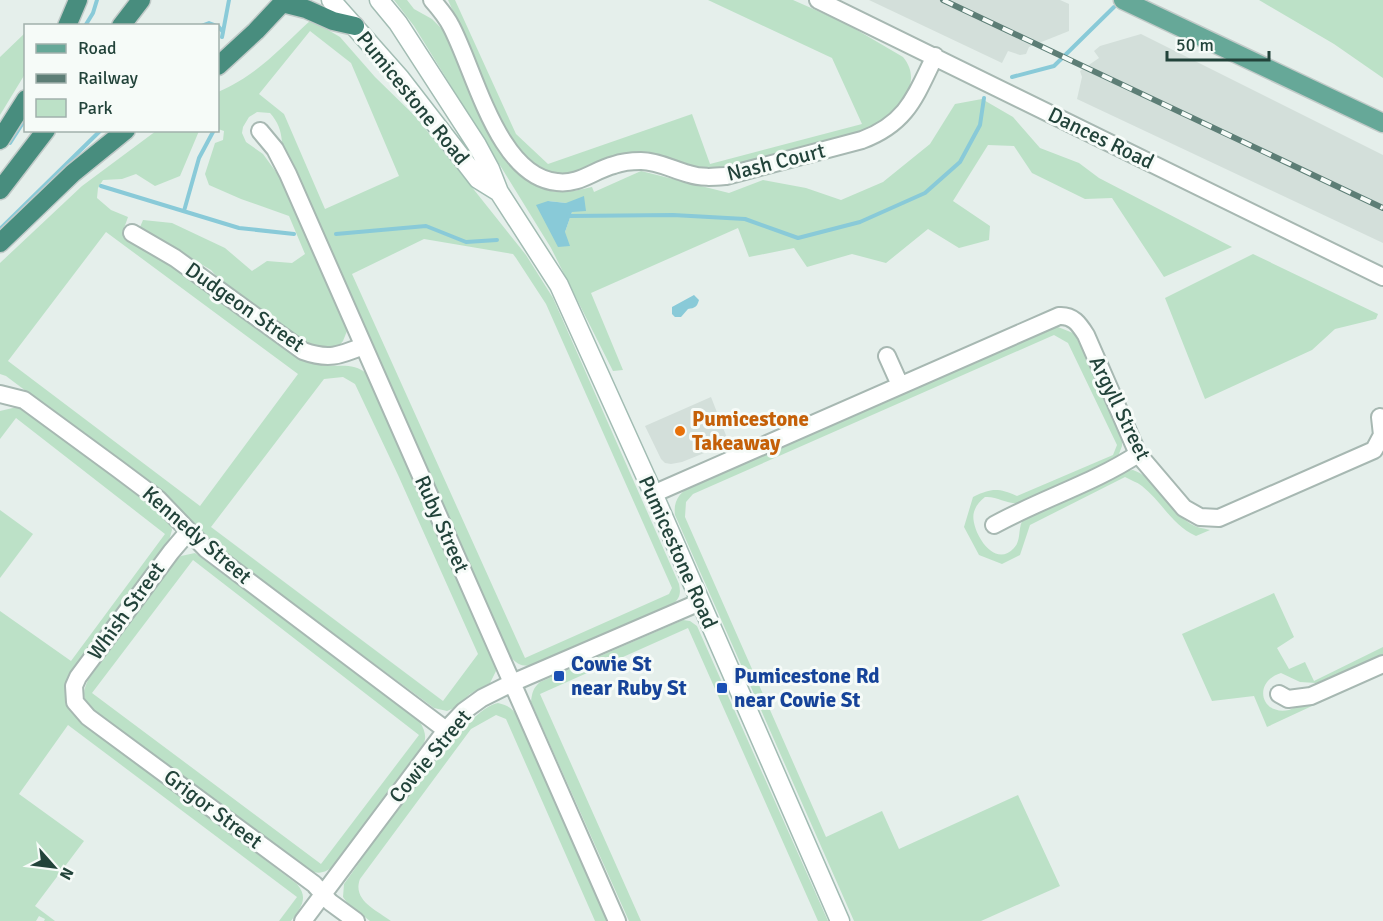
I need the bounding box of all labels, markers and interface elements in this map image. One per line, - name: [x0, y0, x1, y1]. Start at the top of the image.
- legend: [24, 24, 219, 132]
- scale bar: [1167, 24, 1269, 62]
- street label: Pumicestone Road: [351, 26, 475, 170]
- text: 50 m: [1176, 34, 1214, 56]
- text: Road: [78, 37, 117, 59]
- text: Railway: [78, 67, 139, 89]
- text: Park: [78, 97, 113, 119]
- street label: Dances Road: [1044, 101, 1158, 175]
- street label: Nash Court: [724, 137, 828, 187]
- street label: Dudgeon Street: [180, 256, 310, 358]
- street label: Argyll Street: [1084, 352, 1156, 464]
- place label: Pumicestone Takeaway: [692, 406, 809, 456]
- marker: Pumicestone Takeaway: [673, 424, 687, 438]
- street label: Ruby Street: [409, 471, 475, 577]
- street label: Pumicestone Road: [633, 472, 723, 632]
- street label: Kennedy Street: [137, 480, 257, 590]
- street label: Whish Street: [82, 557, 170, 665]
- place label: Cowie St near Ruby St: [571, 651, 687, 701]
- place label: Pumicestone Rd near Cowie St: [734, 663, 880, 713]
- marker: Cowie St near Ruby St: [552, 669, 566, 683]
- marker: Pumicestone Rd near Cowie St: [715, 681, 729, 695]
- street label: Cowie Street: [383, 704, 477, 808]
- street label: Grigor Street: [159, 764, 267, 854]
- north arrow: [24, 837, 84, 897]
- text: N: [55, 864, 78, 883]

